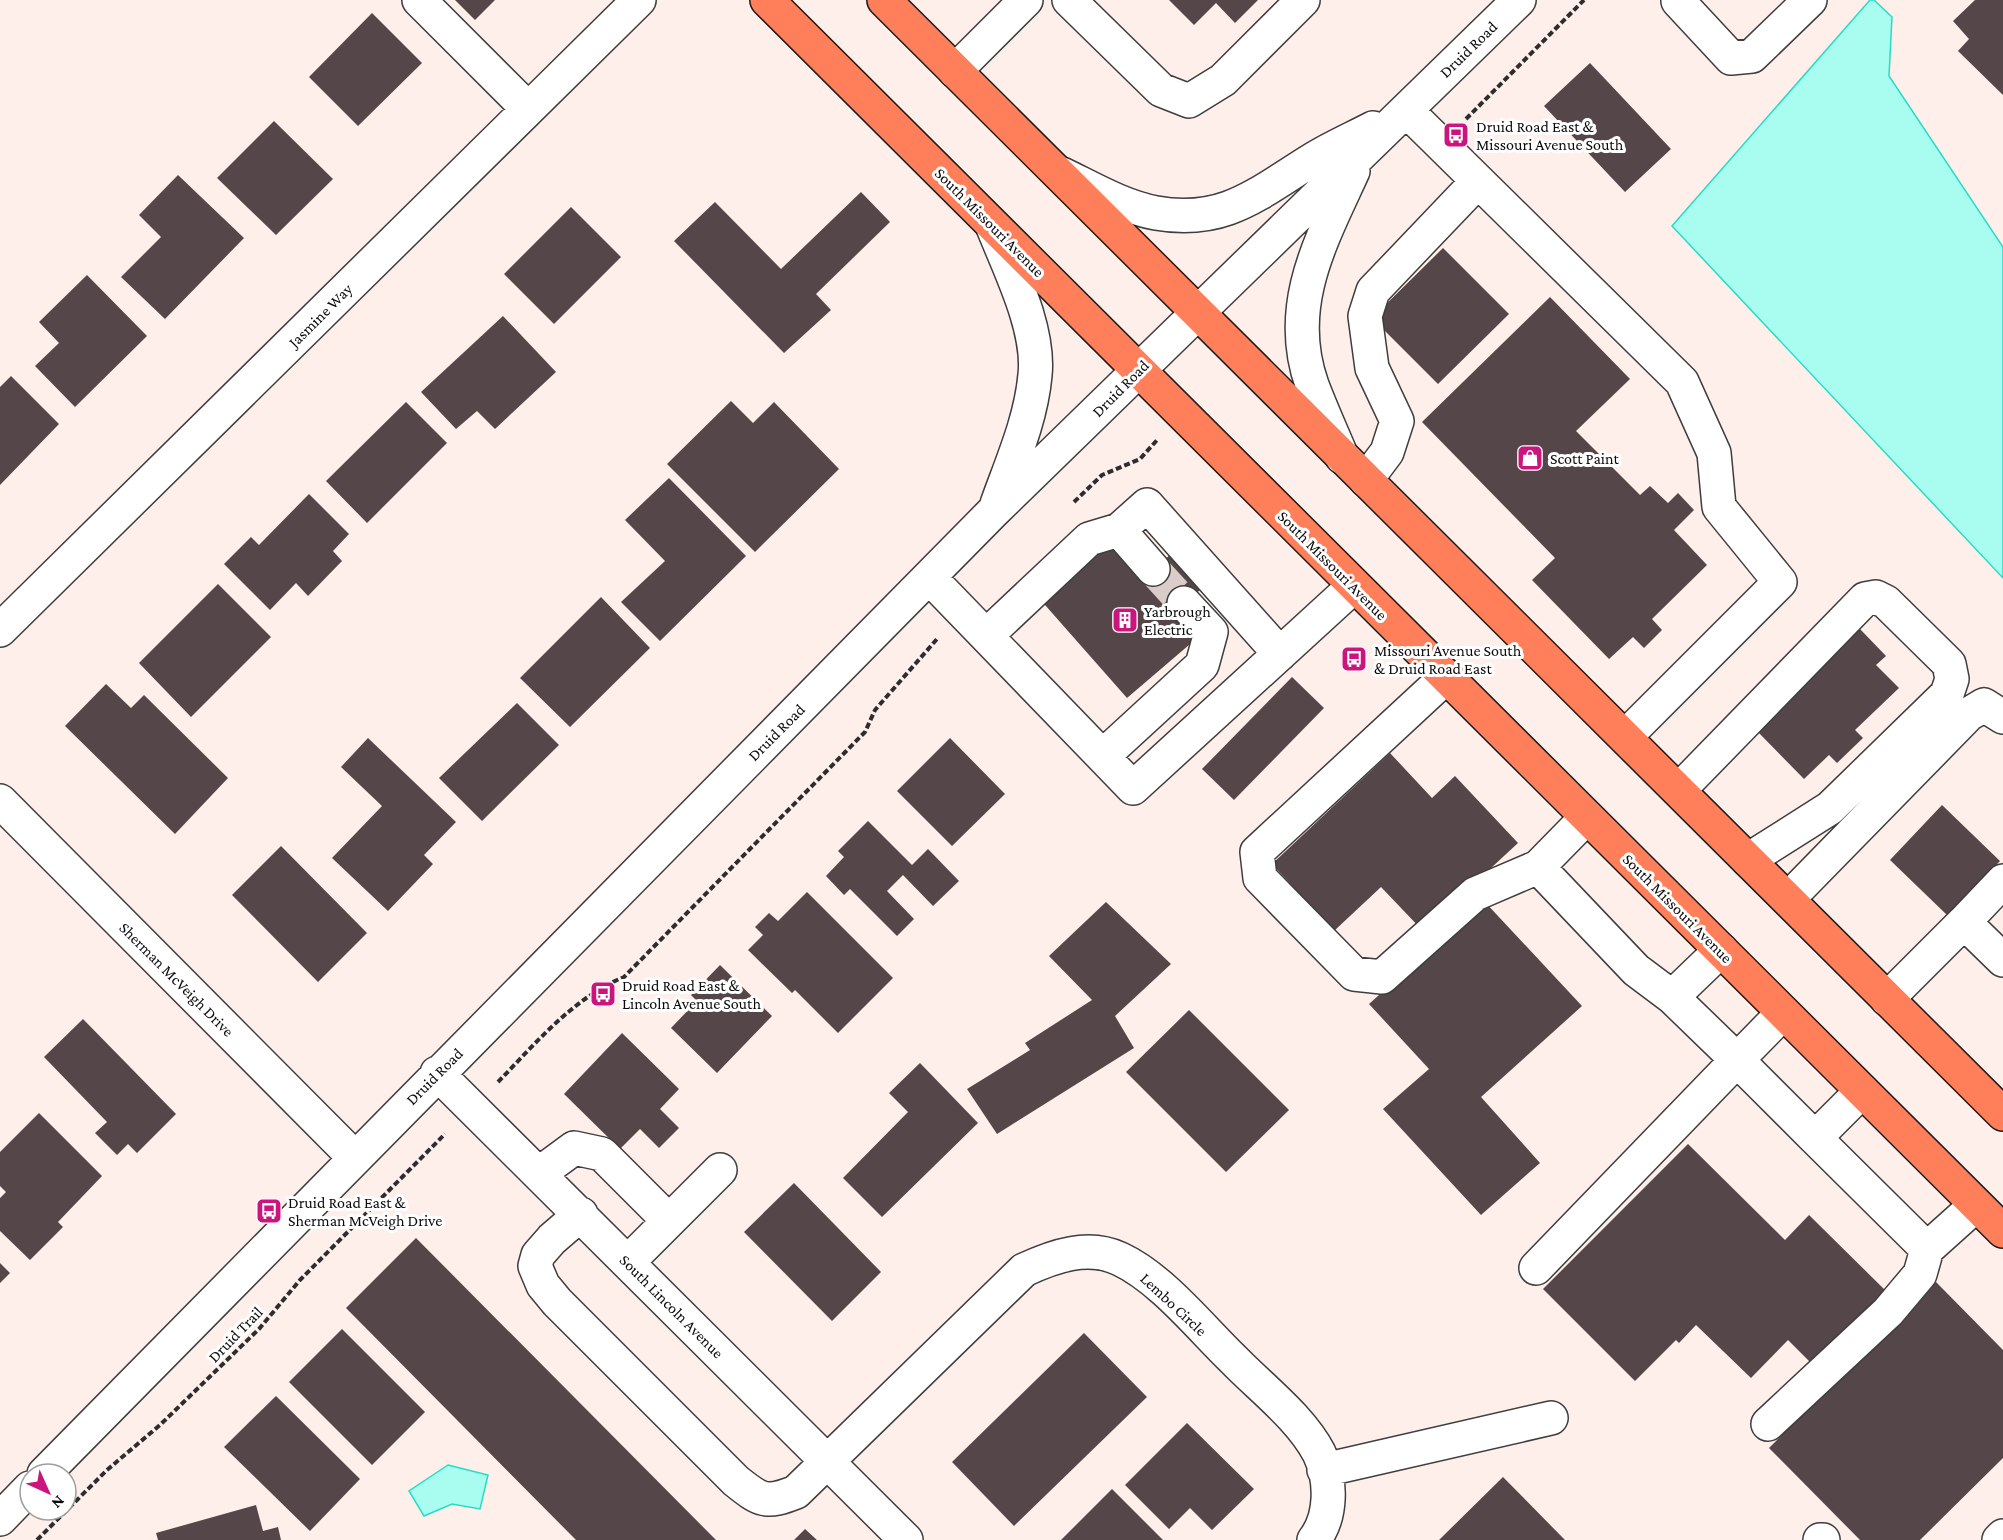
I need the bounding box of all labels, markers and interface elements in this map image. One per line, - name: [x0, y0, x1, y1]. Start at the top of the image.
- street label: Druid Road: [1436, 18, 1501, 81]
- place label: Druid Road East & Missouri Avenue South: [1476, 118, 1624, 153]
- bus stop icon: Druid Road East & Missouri Avenue South: [1441, 120, 1471, 150]
- street label: South Missouri Avenue: [932, 164, 1048, 280]
- street label: Jasmine Way: [284, 280, 357, 353]
- street label: Druid Road: [1089, 356, 1153, 420]
- shop icon: Scott Paint: [1515, 443, 1545, 473]
- place label: Scott Paint: [1550, 450, 1620, 467]
- street label: South Missouri Avenue: [1275, 507, 1391, 623]
- place label: Yarbrough Electric: [1144, 603, 1211, 638]
- building icon: Yarbrough Electric: [1110, 605, 1140, 635]
- place label: Missouri Avenue South & Druid Road East: [1374, 642, 1522, 677]
- bus stop icon: Missouri Avenue South & Druid Road East: [1339, 644, 1369, 674]
- street label: Druid Road: [745, 700, 809, 764]
- street label: South Missouri Avenue: [1620, 850, 1736, 966]
- street label: Sherman McVeigh Drive: [115, 919, 237, 1041]
- place label: Druid Road East & Lincoln Avenue South: [622, 977, 761, 1012]
- bus stop icon: Druid Road East & Lincoln Avenue South: [588, 979, 618, 1009]
- street label: Druid Road: [403, 1044, 467, 1108]
- place label: Druid Road East & Sherman McVeigh Drive: [288, 1194, 442, 1230]
- bus stop icon: Druid Road East & Sherman McVeigh Drive: [254, 1196, 284, 1226]
- street label: South Lincoln Avenue: [616, 1251, 727, 1362]
- street label: Lembo Circle: [1137, 1270, 1210, 1339]
- street label: Druid Trail: [205, 1303, 266, 1366]
- north arrow: [18, 1462, 78, 1522]
- text: N: [48, 1492, 68, 1512]

